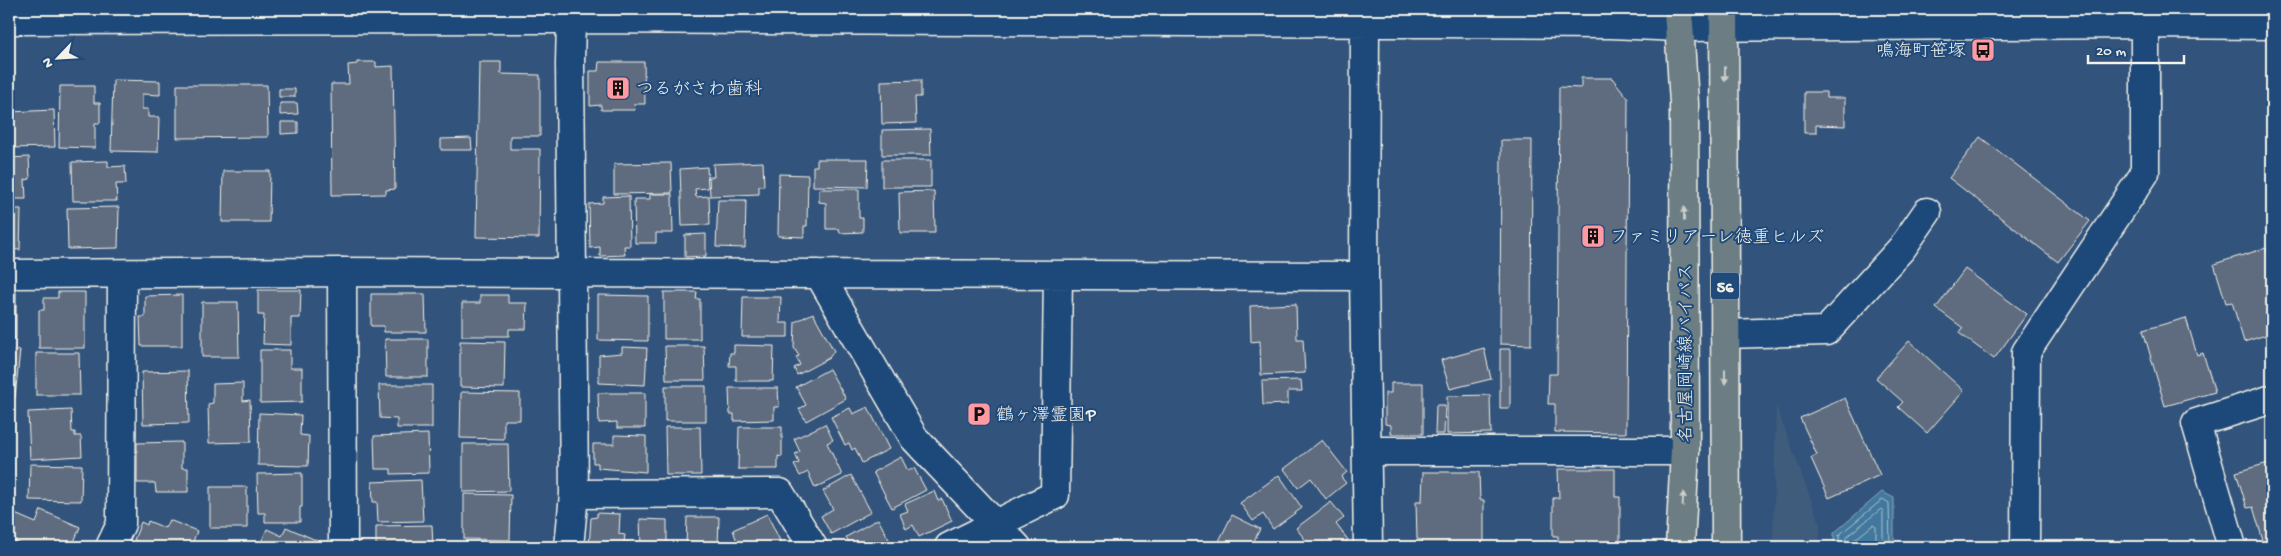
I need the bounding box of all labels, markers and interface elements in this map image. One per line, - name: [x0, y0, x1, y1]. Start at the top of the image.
- north arrow: [32, 32, 82, 82]
- scale bar: [2088, 32, 2185, 64]
- bus stop icon: 鳴海町笹塚: [1970, 37, 1996, 63]
- place label: 鳴海町笹塚: [1876, 41, 1966, 63]
- text: 20 m: [2096, 43, 2126, 61]
- text: N: [39, 55, 58, 70]
- one-way arrow: [1721, 67, 1729, 83]
- building icon: つるがさわ歯科: [605, 75, 631, 101]
- place label: つるがさわ歯科: [636, 79, 762, 101]
- one-way arrow: [1680, 205, 1688, 221]
- building icon: ファミリアーレ徳重ヒルズ: [1580, 223, 1606, 249]
- place label: ファミリアーレ徳重ヒルズ: [1610, 227, 1824, 249]
- street label: 名古屋岡崎線バイパス: [1676, 263, 1698, 443]
- road number: 56: [1711, 272, 1739, 300]
- one-way arrow: [1721, 369, 1729, 385]
- parking icon: 鶴ヶ澤霊園P: [966, 401, 992, 427]
- place label: 鶴ヶ澤霊園P: [996, 405, 1097, 427]
- one-way arrow: [1679, 490, 1687, 506]

